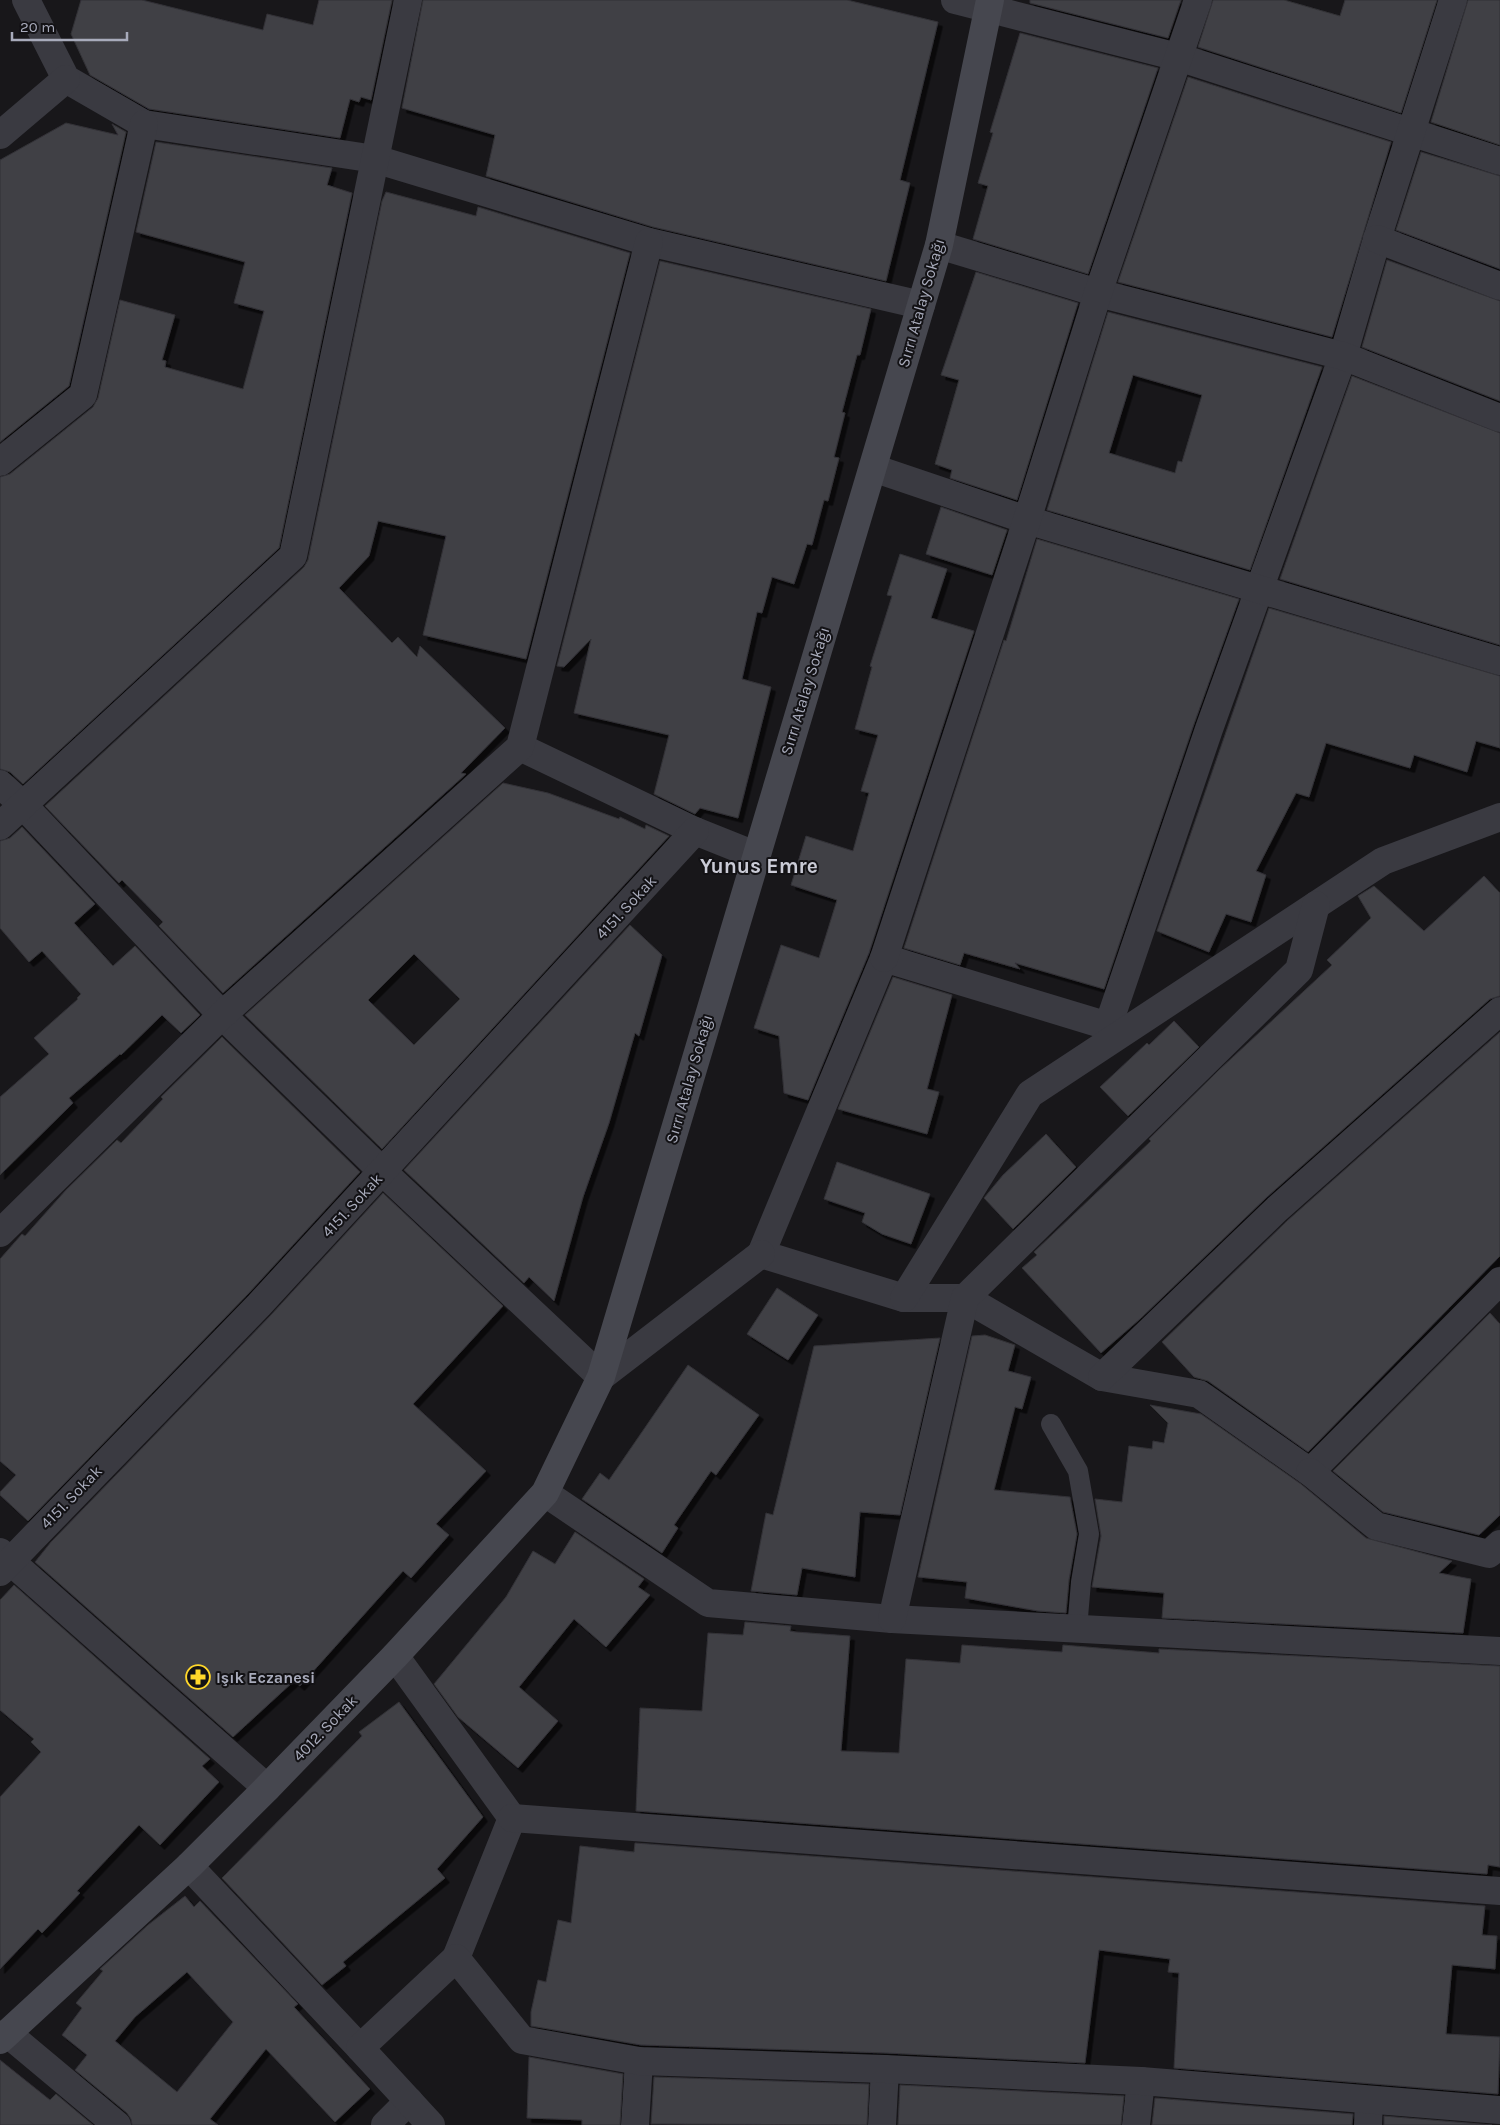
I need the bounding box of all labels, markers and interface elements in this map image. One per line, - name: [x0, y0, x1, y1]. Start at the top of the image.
- scale bar: [12, 10, 128, 42]
- text: 20 m: [20, 18, 55, 36]
- street label: Sırrı Atalay Sokağı: [894, 236, 948, 370]
- street label: Sırrı Atalay Sokağı: [776, 625, 834, 757]
- district label: Yunus Emre: [700, 854, 818, 878]
- street label: 4151. Sokak: [592, 871, 660, 943]
- street label: Sırrı Atalay Sokağı: [662, 1012, 716, 1146]
- street label: 4151. Sokak: [318, 1169, 386, 1241]
- street label: 4151. Sokak: [36, 1461, 106, 1533]
- pharmacy icon: Işık Eczanesi: [185, 1664, 211, 1690]
- place label: Işık Eczanesi: [216, 1668, 315, 1687]
- street label: 4012. Sokak: [289, 1691, 361, 1765]

